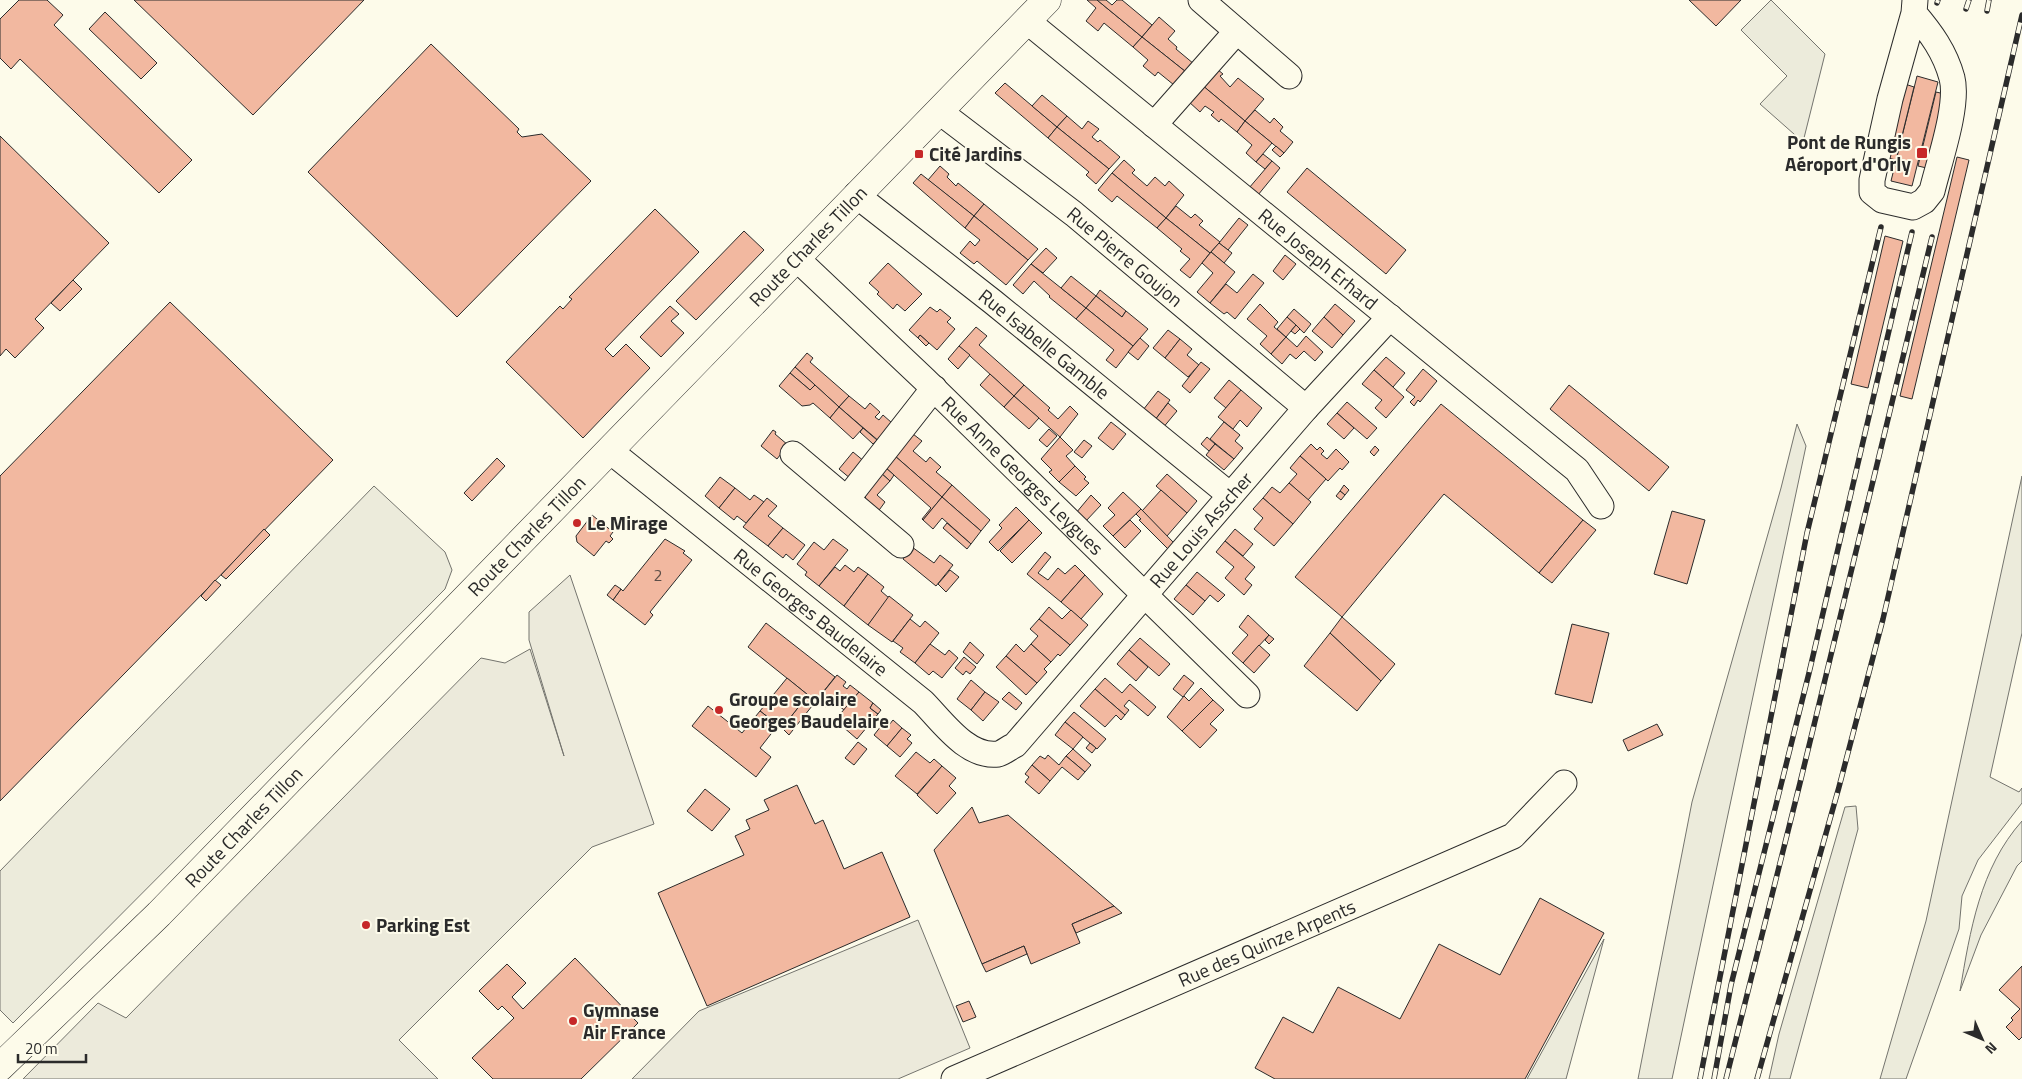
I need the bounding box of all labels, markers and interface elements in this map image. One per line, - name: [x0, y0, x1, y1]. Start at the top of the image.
- place label: Pont de Rungis Aéroport d'Orly: [1785, 127, 1911, 178]
- place label: Cité Jardins: [929, 139, 1022, 168]
- marker: Pont de Rungis Aéroport d'Orly: [1915, 146, 1929, 160]
- marker: Cité Jardins: [913, 148, 925, 160]
- street label: Route Charles Tillon: [742, 179, 873, 313]
- street label: Rue Pierre Goujon: [1061, 199, 1190, 314]
- street label: Rue Joseph Erhard: [1252, 201, 1385, 316]
- street label: Rue Isabelle Gamble: [973, 281, 1117, 406]
- street label: Rue Anne Georges Leygues: [935, 389, 1111, 561]
- street label: Rue Louis Asscher: [1142, 465, 1259, 594]
- street label: Route Charles Tillon: [460, 468, 592, 603]
- place label: Le Mirage: [587, 508, 668, 537]
- marker: Le Mirage: [571, 517, 583, 529]
- street label: Rue Georges Baudelaire: [728, 541, 895, 683]
- house number: 2: [654, 563, 662, 587]
- place label: Groupe scolaire Georges Baudelaire: [729, 684, 889, 735]
- marker: Groupe scolaire Georges Baudelaire: [713, 704, 725, 716]
- street label: Route Charles Tillon: [177, 759, 309, 894]
- street label: Rue des Quinze Arpents: [1173, 891, 1360, 994]
- place label: Parking Est: [376, 910, 470, 939]
- marker: Parking Est: [360, 919, 372, 931]
- place label: Gymnase Air France: [583, 995, 666, 1046]
- north arrow: [1957, 1014, 2007, 1064]
- marker: Gymnase Air France: [567, 1015, 579, 1027]
- scale bar: [18, 1032, 85, 1064]
- text: 20 m: [25, 1037, 58, 1060]
- text: N: [1981, 1038, 2002, 1059]

